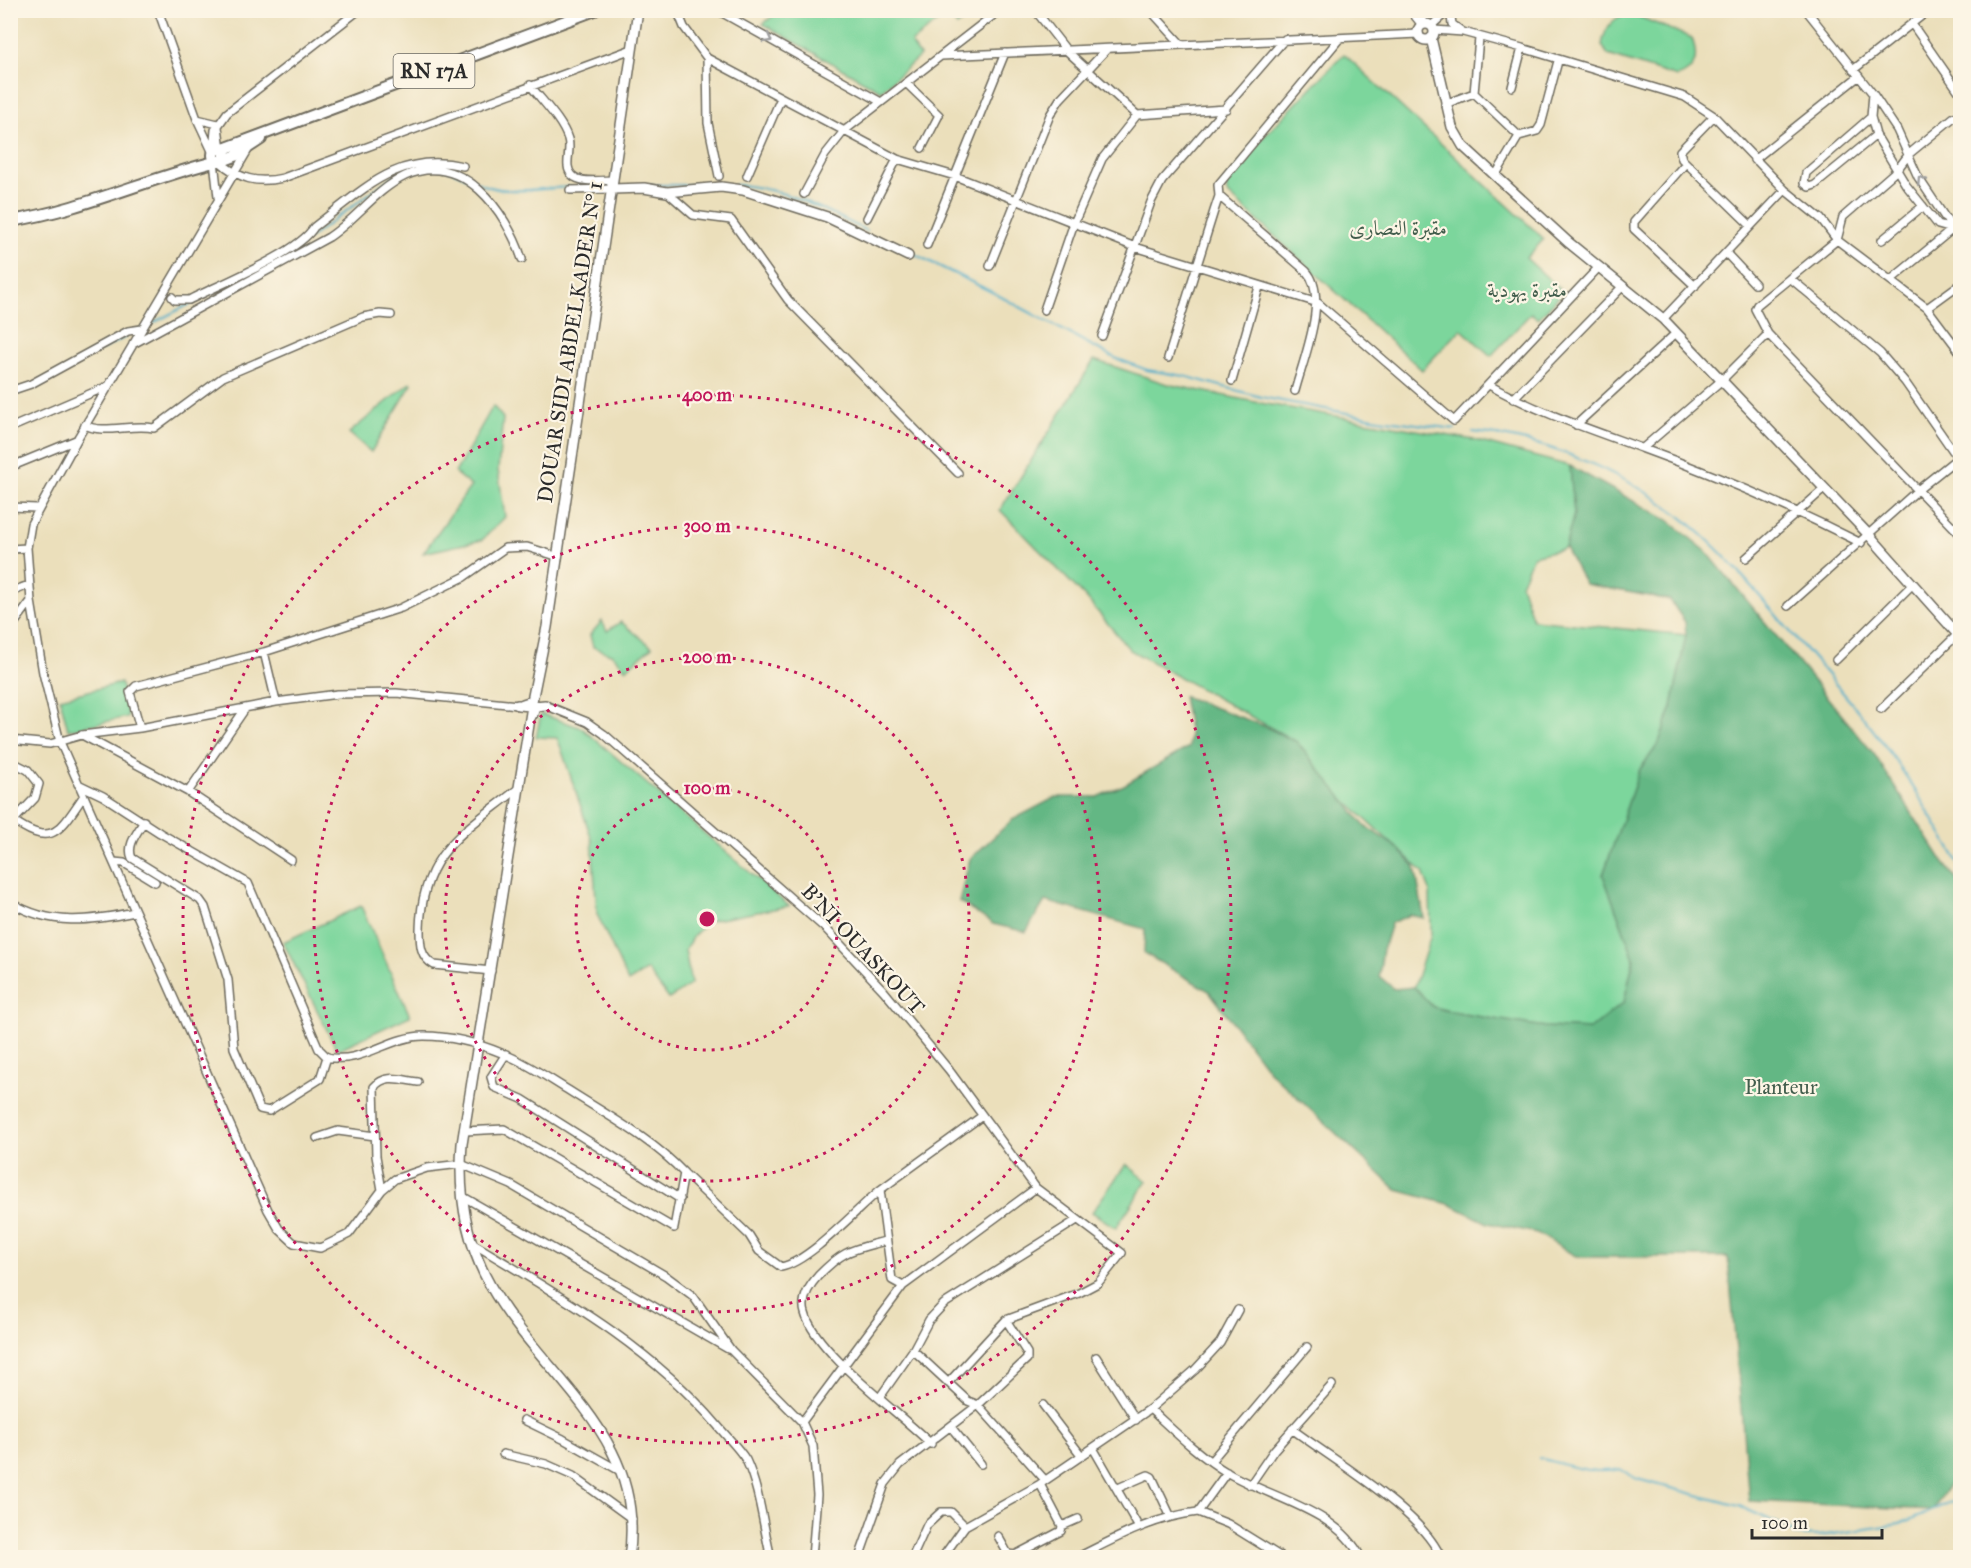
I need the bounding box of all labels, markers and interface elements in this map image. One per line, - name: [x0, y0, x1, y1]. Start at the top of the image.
- one-way arrow: [762, 32, 773, 43]
- road number: RN 17A: [394, 54, 474, 88]
- one-way arrow: [1916, 176, 1928, 186]
- street label: DOUAR SIDI ABDELKADER N° 1: [532, 179, 608, 505]
- park label: مقبرة النصارى: [1349, 215, 1447, 241]
- park label: مقبرة يهودية: [1487, 277, 1567, 304]
- text: 400 m: [682, 384, 733, 407]
- text: 300 m: [683, 515, 731, 538]
- text: 200 m: [683, 646, 732, 668]
- text: 100 m: [684, 777, 731, 799]
- street label: B'NI OUASKOUT: [796, 878, 930, 1020]
- centre of rings: [697, 909, 717, 929]
- park label: Planteur: [1744, 1074, 1818, 1100]
- scale bar: [1752, 1502, 1882, 1540]
- text: 100 m: [1761, 1512, 1808, 1534]

